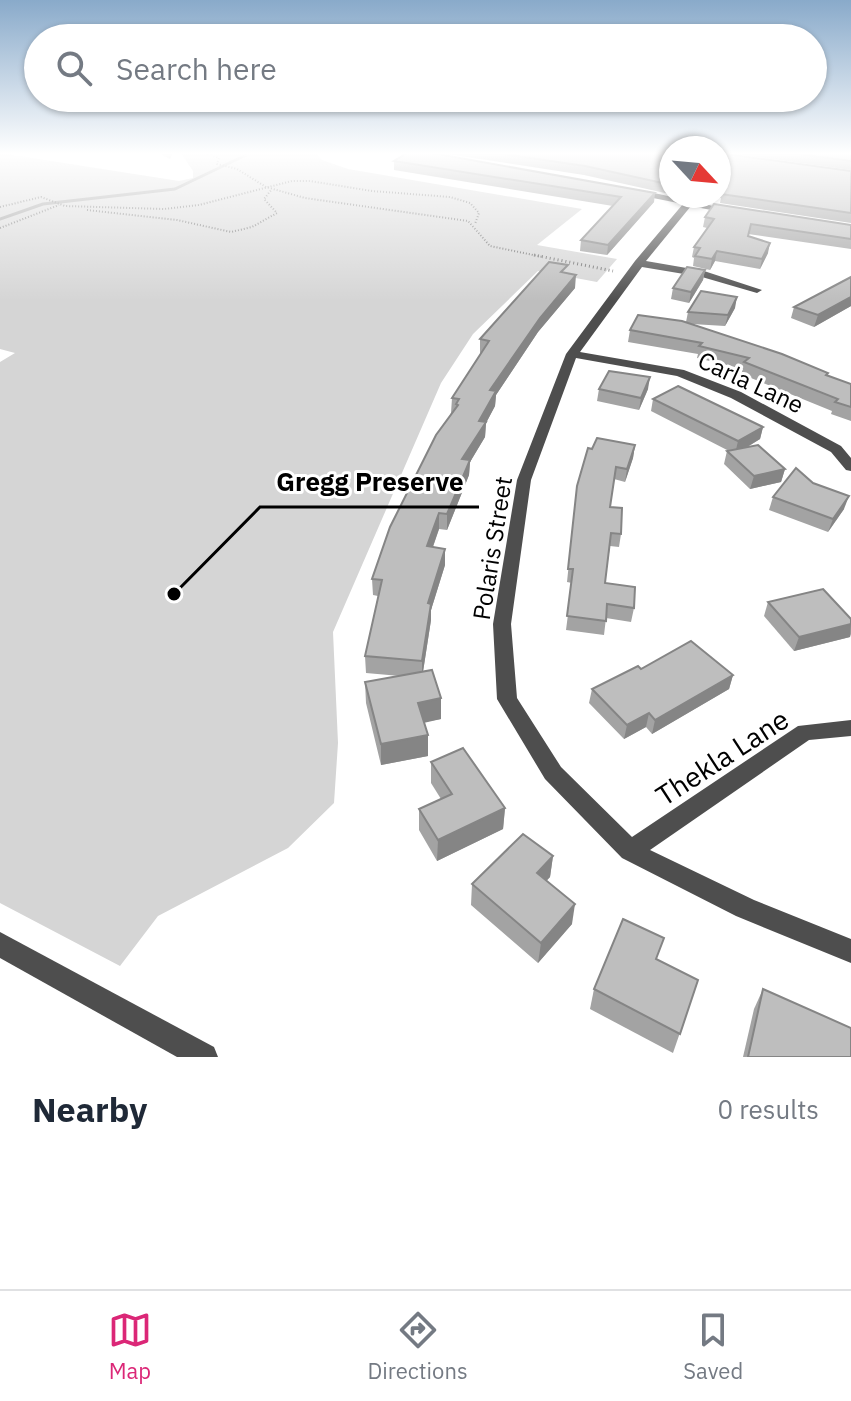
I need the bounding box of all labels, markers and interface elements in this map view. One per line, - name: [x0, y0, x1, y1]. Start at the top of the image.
- search box: [24, 24, 827, 112]
- icon: search: [52, 46, 96, 90]
- text: Search here: [116, 49, 277, 88]
- north arrow: [659, 136, 731, 208]
- street label: Carla Lane: [693, 344, 809, 420]
- callout: Gregg Preserve: [260, 457, 479, 507]
- text: Gregg Preserve: [276, 464, 464, 498]
- street label: Polaris Street: [465, 474, 519, 622]
- street label: Thekla Lane: [648, 700, 796, 814]
- text: Nearby: [32, 1087, 147, 1131]
- text: 0 results: [717, 1092, 819, 1126]
- tab: Map: [108, 1308, 152, 1385]
- tab: Directions: [368, 1308, 468, 1385]
- tab: Saved: [683, 1308, 743, 1385]

